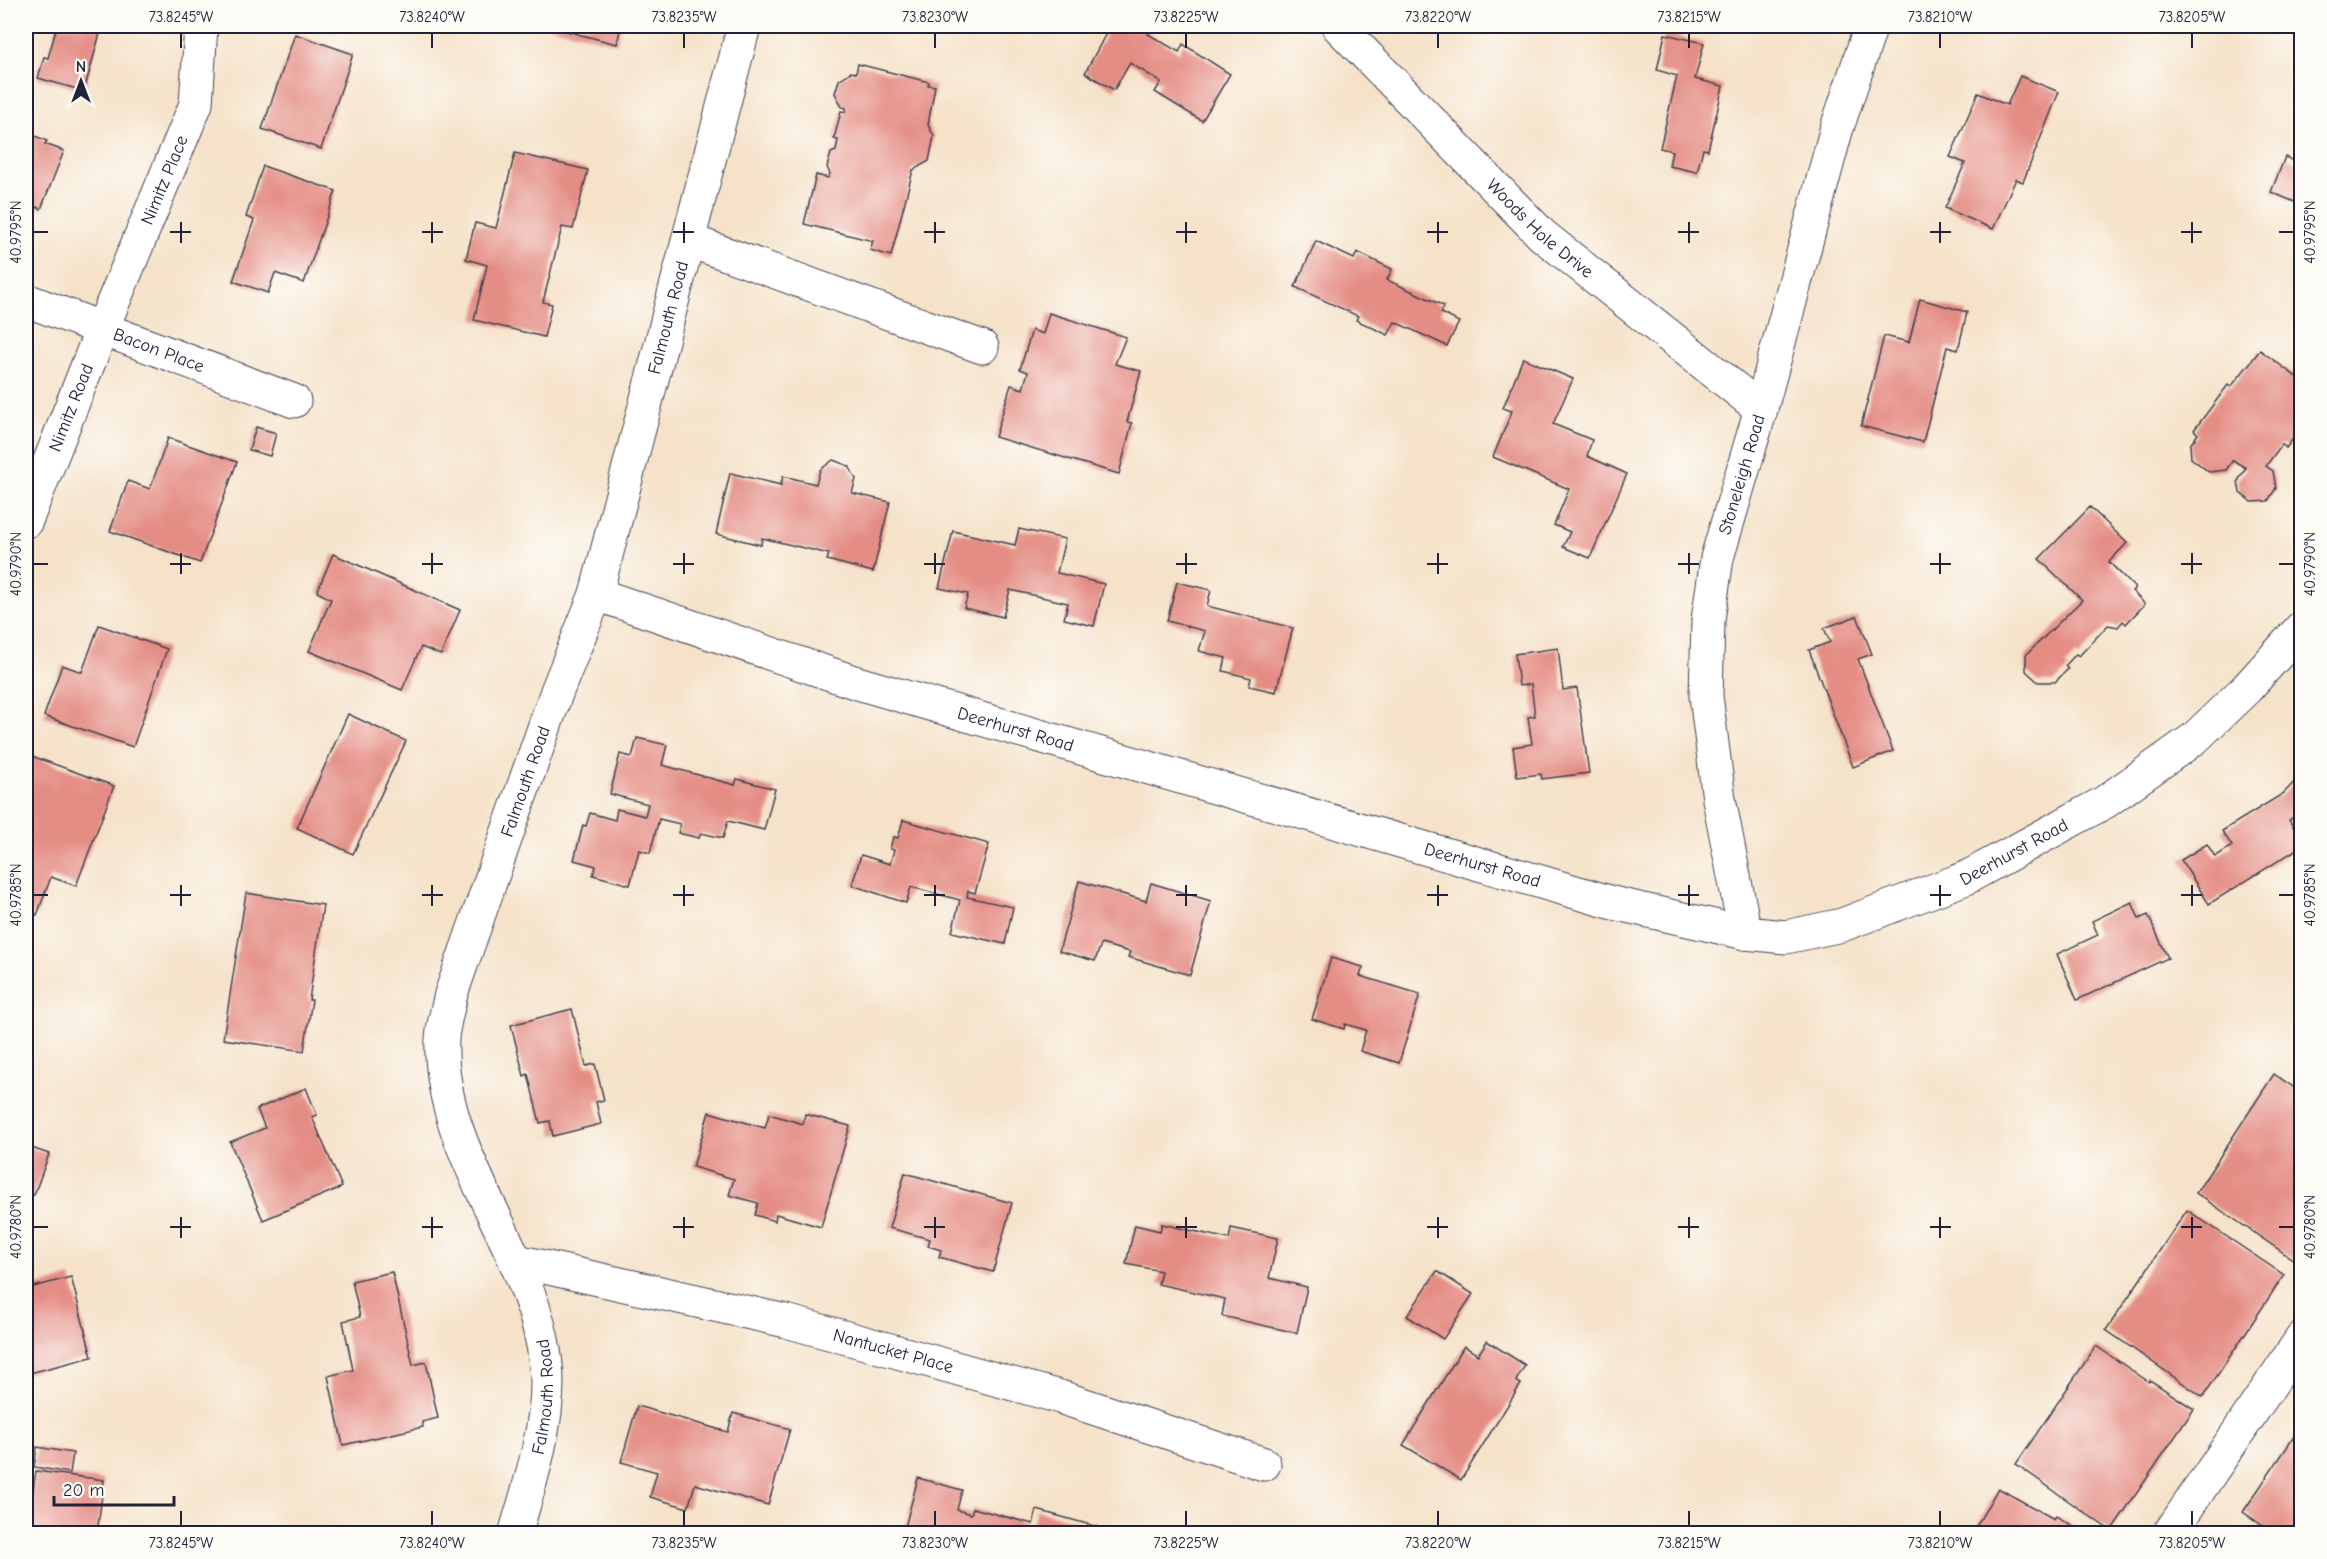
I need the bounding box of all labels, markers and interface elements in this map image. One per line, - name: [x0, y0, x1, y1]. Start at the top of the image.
- text: 73.8245°W: [149, 8, 213, 26]
- text: 73.8240°W: [399, 8, 465, 26]
- text: 73.8235°W: [652, 8, 716, 26]
- text: 73.8230°W: [902, 8, 968, 26]
- text: 73.8225°W: [1153, 8, 1219, 26]
- text: 73.8220°W: [1405, 8, 1471, 26]
- text: 73.8215°W: [1657, 8, 1721, 26]
- text: 73.8210°W: [1908, 8, 1972, 26]
- text: 73.8205°W: [2159, 8, 2225, 26]
- north arrow: [51, 51, 111, 111]
- text: N: [76, 58, 86, 76]
- street label: Nimitz Place: [137, 132, 193, 228]
- street label: Woods Hole Drive: [1482, 175, 1597, 283]
- text: 40.9795°N: [7, 200, 25, 264]
- text: 40.9795°N: [2301, 200, 2319, 264]
- street label: Falmouth Road: [644, 259, 693, 377]
- street label: Bacon Place: [110, 324, 207, 377]
- street label: Nimitz Road: [45, 361, 98, 455]
- street label: Stoneleigh Road: [1714, 412, 1770, 537]
- text: 40.9790°N: [7, 532, 25, 596]
- text: 40.9790°N: [2301, 532, 2319, 596]
- street label: Deerhurst Road: [955, 703, 1076, 756]
- street label: Falmouth Road: [497, 723, 555, 840]
- street label: Deerhurst Road: [1956, 814, 2072, 890]
- street label: Deerhurst Road: [1422, 839, 1543, 892]
- text: 40.9785°N: [7, 863, 25, 927]
- text: 40.9785°N: [2301, 863, 2319, 927]
- text: 40.9780°N: [7, 1195, 25, 1259]
- text: 40.9780°N: [2301, 1195, 2319, 1259]
- street label: Nantucket Place: [831, 1325, 956, 1378]
- street label: Falmouth Road: [528, 1337, 558, 1456]
- scale bar: [54, 1469, 174, 1507]
- text: 20 m: [63, 1480, 104, 1501]
- text: 73.8245°W: [149, 1534, 213, 1552]
- text: 73.8240°W: [399, 1534, 465, 1552]
- text: 73.8235°W: [652, 1534, 716, 1552]
- text: 73.8230°W: [902, 1534, 968, 1552]
- text: 73.8225°W: [1153, 1534, 1219, 1552]
- text: 73.8220°W: [1405, 1534, 1471, 1552]
- text: 73.8215°W: [1657, 1534, 1721, 1552]
- text: 73.8210°W: [1908, 1534, 1972, 1552]
- text: 73.8205°W: [2159, 1534, 2225, 1552]

